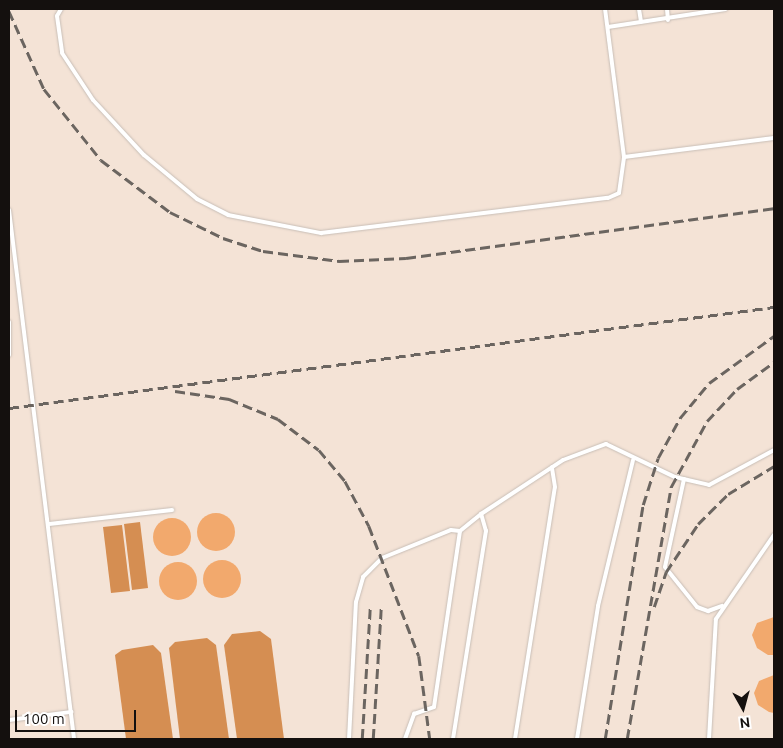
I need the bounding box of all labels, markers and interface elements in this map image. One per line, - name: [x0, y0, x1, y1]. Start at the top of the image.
- north arrow: [718, 683, 768, 733]
- scale bar: [18, 700, 139, 732]
- text: 100 m: [23, 710, 65, 727]
- text: N: [739, 714, 751, 731]

